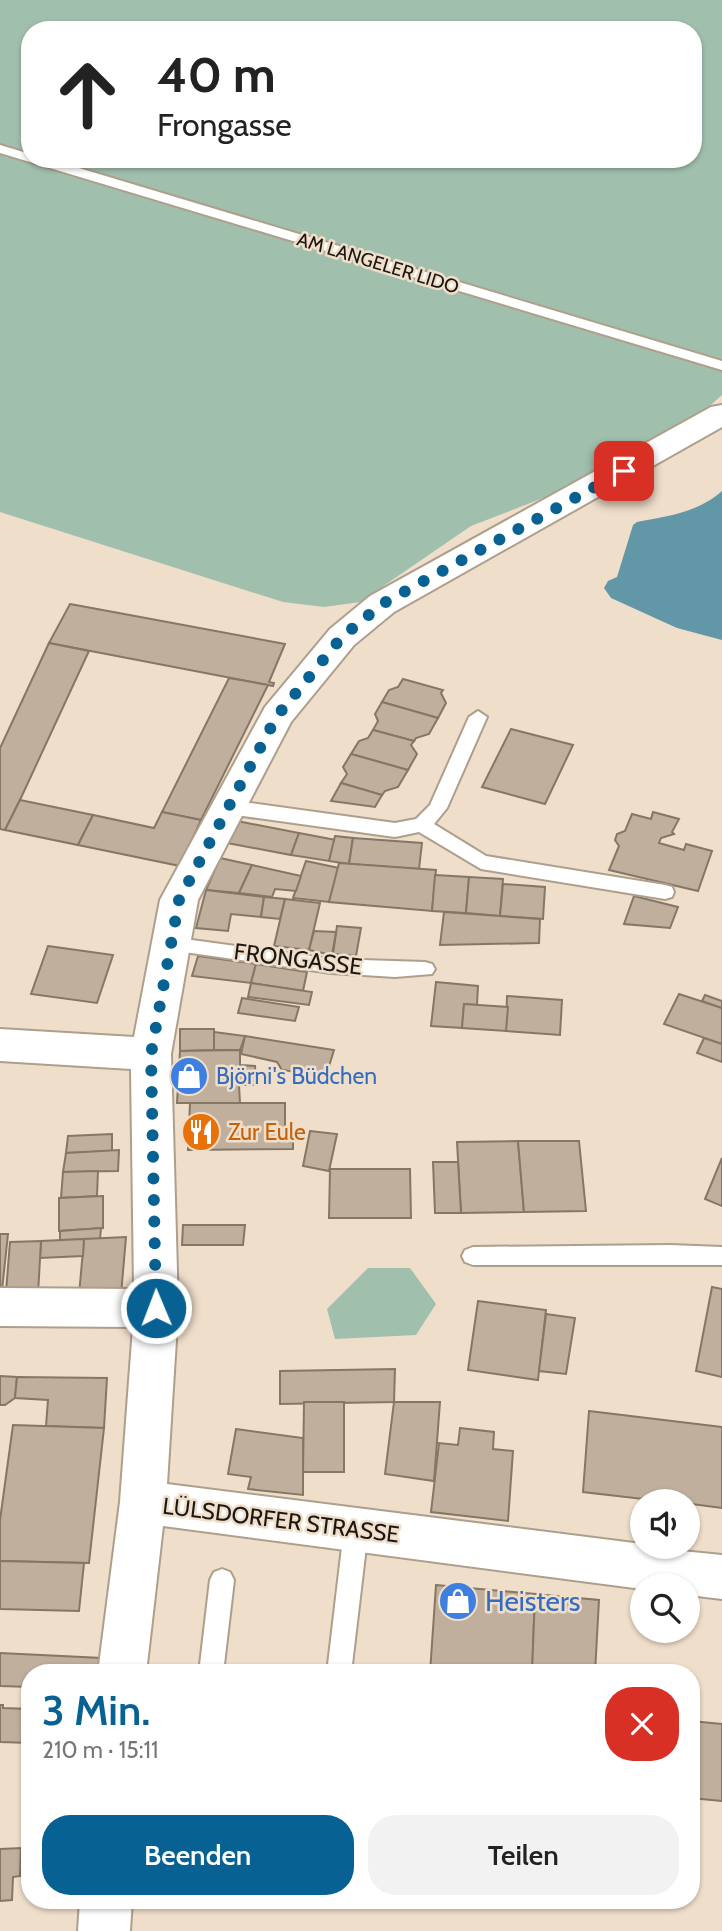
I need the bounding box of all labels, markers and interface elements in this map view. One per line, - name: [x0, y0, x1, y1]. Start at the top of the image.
- text: 40 m: [157, 45, 276, 104]
- icon: ahead: [42, 49, 133, 140]
- text: Frongasse: [157, 105, 292, 144]
- street label: AM LANGELER LIDO: [294, 227, 462, 299]
- pin: [594, 441, 654, 501]
- icon: arrive: [605, 452, 643, 490]
- street label: FRONGASSE: [232, 937, 364, 981]
- shop icon: Björni's Büdchen: [168, 1055, 210, 1097]
- place label: Björni's Büdchen: [216, 1062, 377, 1090]
- restaurant icon: Zur Eule: [180, 1111, 222, 1153]
- place label: Zur Eule: [228, 1118, 306, 1146]
- position arrow: [119, 1271, 193, 1345]
- map controls: [630, 1489, 700, 1643]
- button: sound: [630, 1489, 700, 1559]
- street label: LÜLSDORFER STRASSE: [161, 1492, 401, 1548]
- button: search: [630, 1573, 700, 1643]
- shop icon: Heisters: [437, 1580, 479, 1622]
- place label: Heisters: [485, 1584, 580, 1618]
- text: 3 Min.: [42, 1684, 150, 1736]
- button: close: [605, 1687, 679, 1761]
- text: 210 m · 15:11: [42, 1736, 159, 1764]
- button: Beenden: [42, 1815, 354, 1895]
- button: Teilen: [368, 1815, 679, 1895]

